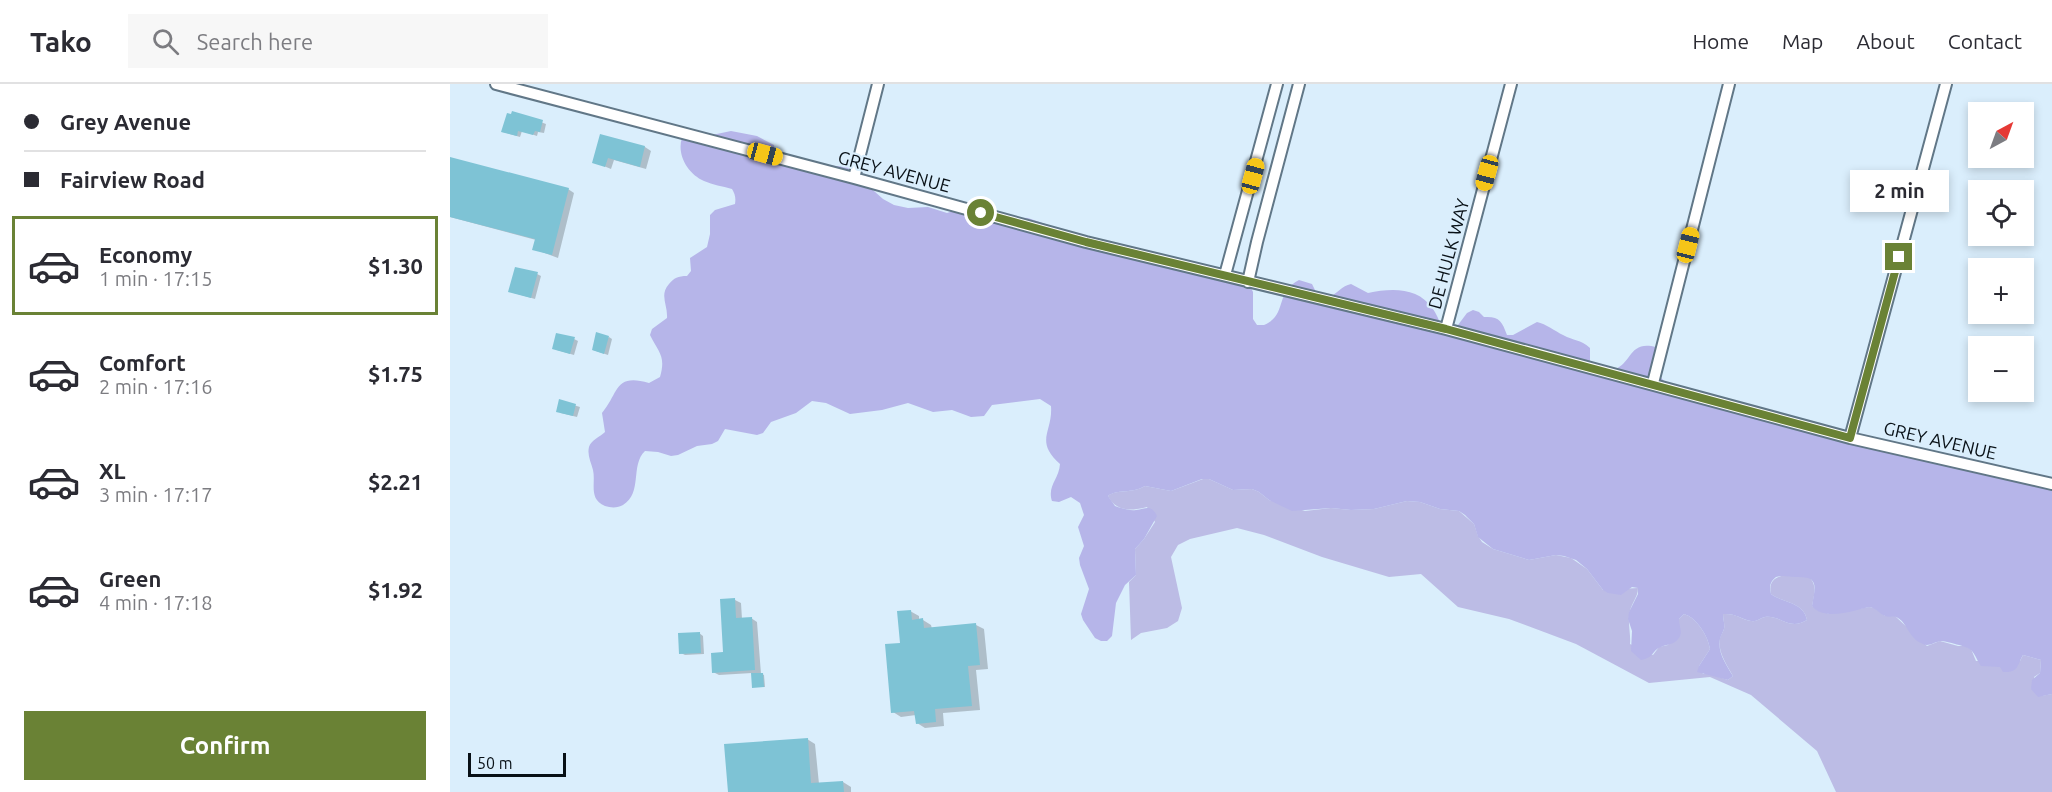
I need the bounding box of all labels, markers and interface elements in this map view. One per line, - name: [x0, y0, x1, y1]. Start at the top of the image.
- search box: [128, 14, 548, 68]
- icon: search: [149, 25, 182, 58]
- text: Tako: [30, 26, 92, 57]
- text: Search here: [197, 29, 313, 54]
- text: Home: [1692, 29, 1749, 53]
- text: Map: [1782, 29, 1823, 53]
- text: About: [1856, 29, 1915, 53]
- text: Contact: [1948, 29, 2022, 53]
- north arrow: [1968, 102, 2034, 168]
- map controls: [1968, 102, 2034, 402]
- text: Grey Avenue: [60, 109, 191, 134]
- car: [745, 141, 785, 167]
- street label: GREY AVENUE: [836, 146, 953, 196]
- car: [1474, 153, 1500, 193]
- car: [1240, 156, 1266, 196]
- text: Fairview Road: [60, 167, 205, 192]
- callout: 2 min: [1850, 170, 1948, 212]
- text: 2 min: [1874, 179, 1925, 202]
- button: locate: [1968, 180, 2034, 246]
- street label: DE HULK WAY: [1424, 196, 1473, 311]
- route start: [967, 199, 994, 226]
- car: [1675, 225, 1701, 265]
- icon: car: [27, 239, 81, 293]
- text: Economy: [99, 242, 192, 267]
- route end: [1885, 243, 1912, 270]
- text: $1.30: [368, 253, 423, 278]
- button: +: [1968, 258, 2034, 324]
- text: 1 min · 17:15: [99, 267, 213, 290]
- button: −: [1968, 336, 2034, 402]
- icon: car: [27, 347, 81, 401]
- text: Comfort: [99, 350, 186, 375]
- text: $1.75: [368, 361, 423, 386]
- text: 2 min · 17:16: [99, 375, 213, 398]
- street label: GREY AVENUE: [1882, 417, 1999, 463]
- icon: car: [27, 455, 81, 509]
- text: XL: [99, 458, 126, 483]
- text: $2.21: [368, 469, 423, 494]
- text: 3 min · 17:17: [99, 483, 213, 506]
- icon: car: [27, 563, 81, 617]
- text: Green: [99, 566, 161, 591]
- text: $1.92: [368, 577, 423, 602]
- text: 4 min · 17:18: [99, 591, 213, 614]
- button: Confirm: [24, 711, 426, 780]
- scale bar: [468, 750, 566, 778]
- text: 50 m: [477, 754, 513, 772]

